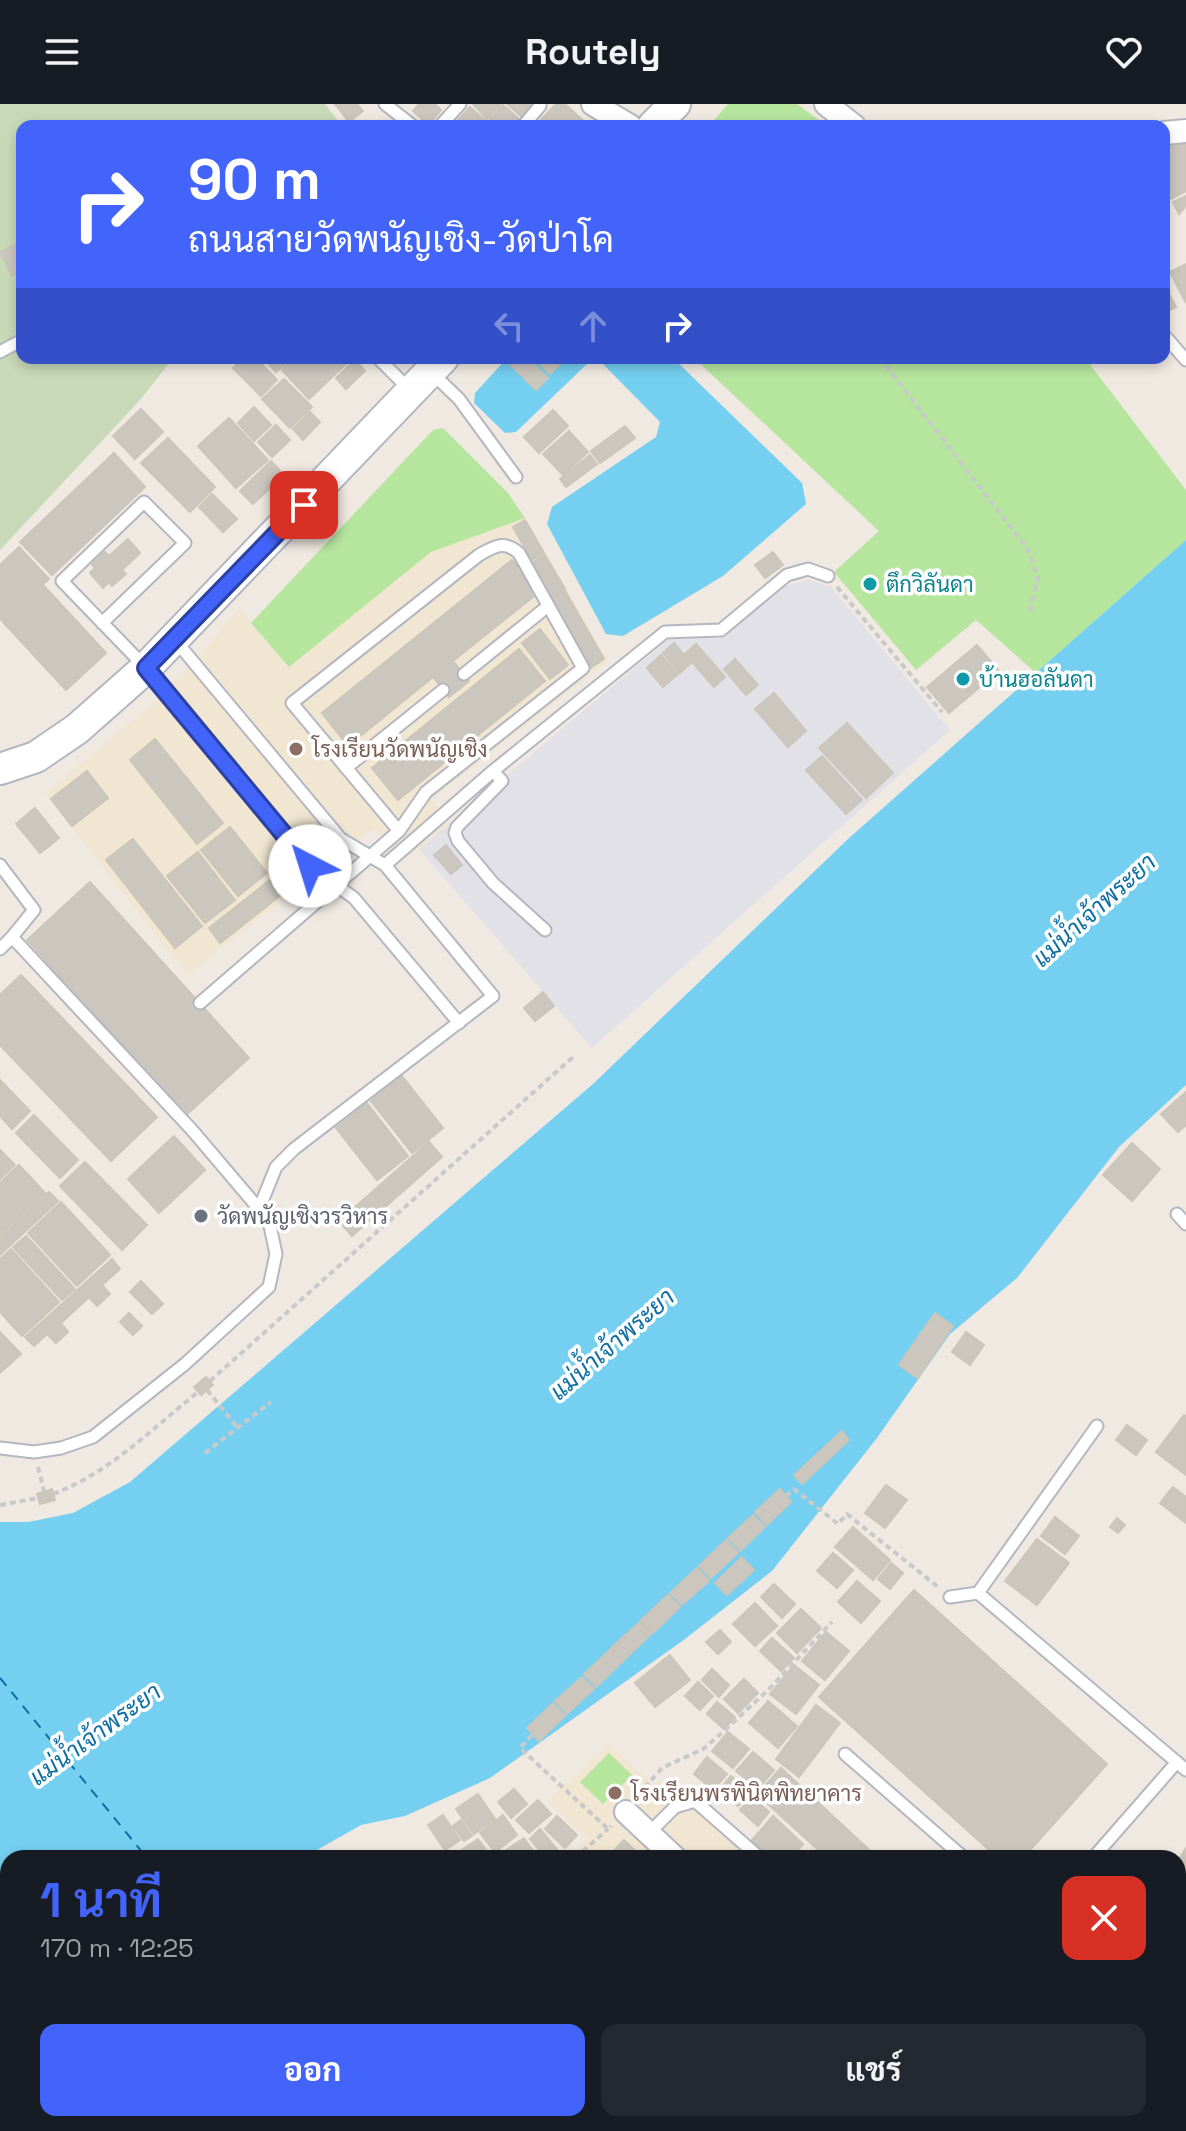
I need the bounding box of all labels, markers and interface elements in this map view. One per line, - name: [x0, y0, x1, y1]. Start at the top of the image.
- text: Routely: [525, 29, 661, 75]
- icon: menu: [40, 30, 84, 74]
- icon: heart: [1102, 30, 1146, 74]
- text: 90 m: [188, 144, 321, 215]
- icon: right: [56, 152, 160, 256]
- text: ถนนสายวัดพนัญเชิง-วัดป่าโค: [188, 217, 614, 263]
- icon: left: [487, 304, 531, 348]
- icon: ahead: [571, 304, 615, 348]
- icon: right: [655, 304, 699, 348]
- pin: [270, 471, 338, 539]
- icon: arrive: [282, 483, 326, 527]
- place label: ตึกวิลันดา: [886, 570, 974, 598]
- marker: ตึกวิลันดา: [861, 575, 879, 593]
- place label: บ้านฮอลันดา: [979, 665, 1094, 693]
- marker: บ้านฮอลันดา: [954, 670, 972, 688]
- place label: โรงเรียนวัดพนัญเชิง: [311, 735, 488, 763]
- marker: โรงเรียนวัดพนัญเชิง: [287, 740, 305, 758]
- position arrow: [268, 824, 352, 908]
- water label: แม่น้ำเจ้าพระยา: [1023, 844, 1162, 973]
- place label: วัดพนัญเชิงวรวิหาร: [217, 1202, 388, 1230]
- marker: วัดพนัญเชิงวรวิหาร: [192, 1207, 210, 1225]
- water label: แม่น้ำเจ้าพระยา: [541, 1278, 681, 1407]
- water label: แม่น้ำเจ้าพระยา: [21, 1673, 167, 1792]
- place label: โรงเรียนพรพินิตพิทยาคาร: [630, 1779, 862, 1807]
- marker: โรงเรียนพรพินิตพิทยาคาร: [606, 1784, 624, 1802]
- text: 1 นาที: [40, 1870, 162, 1931]
- button: close: [1062, 1876, 1146, 1960]
- text: 170 m · 12:25: [40, 1931, 194, 1965]
- button: ออก: [40, 2024, 585, 2116]
- button: แชร์: [601, 2024, 1146, 2116]

